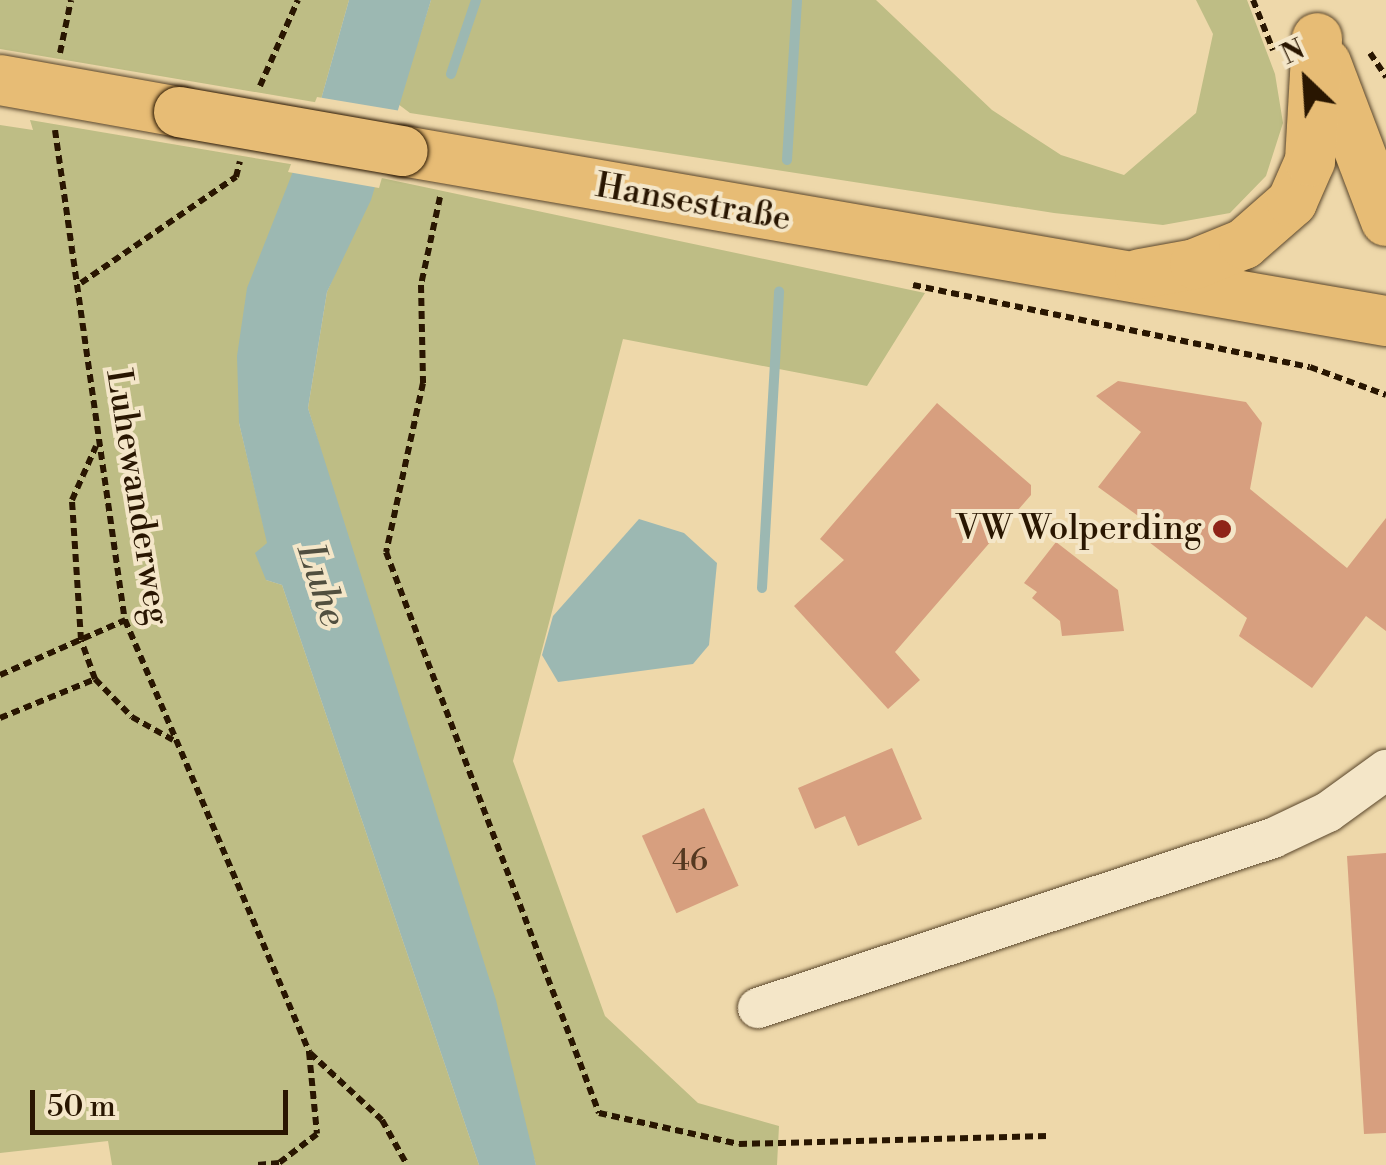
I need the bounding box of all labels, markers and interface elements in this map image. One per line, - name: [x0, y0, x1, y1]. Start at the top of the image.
- north arrow: [1256, 30, 1356, 130]
- text: N: [1276, 32, 1311, 73]
- street label: Hansestraße: [592, 165, 794, 241]
- street label: Luhewanderweg: [96, 366, 178, 628]
- place label: VW Wolperding: [955, 508, 1202, 550]
- marker: VW Wolperding: [1211, 518, 1233, 540]
- water label: Luhe: [286, 538, 356, 632]
- house number: 46: [672, 843, 708, 879]
- scale bar: [35, 1070, 292, 1132]
- text: 50 m: [47, 1088, 116, 1126]

